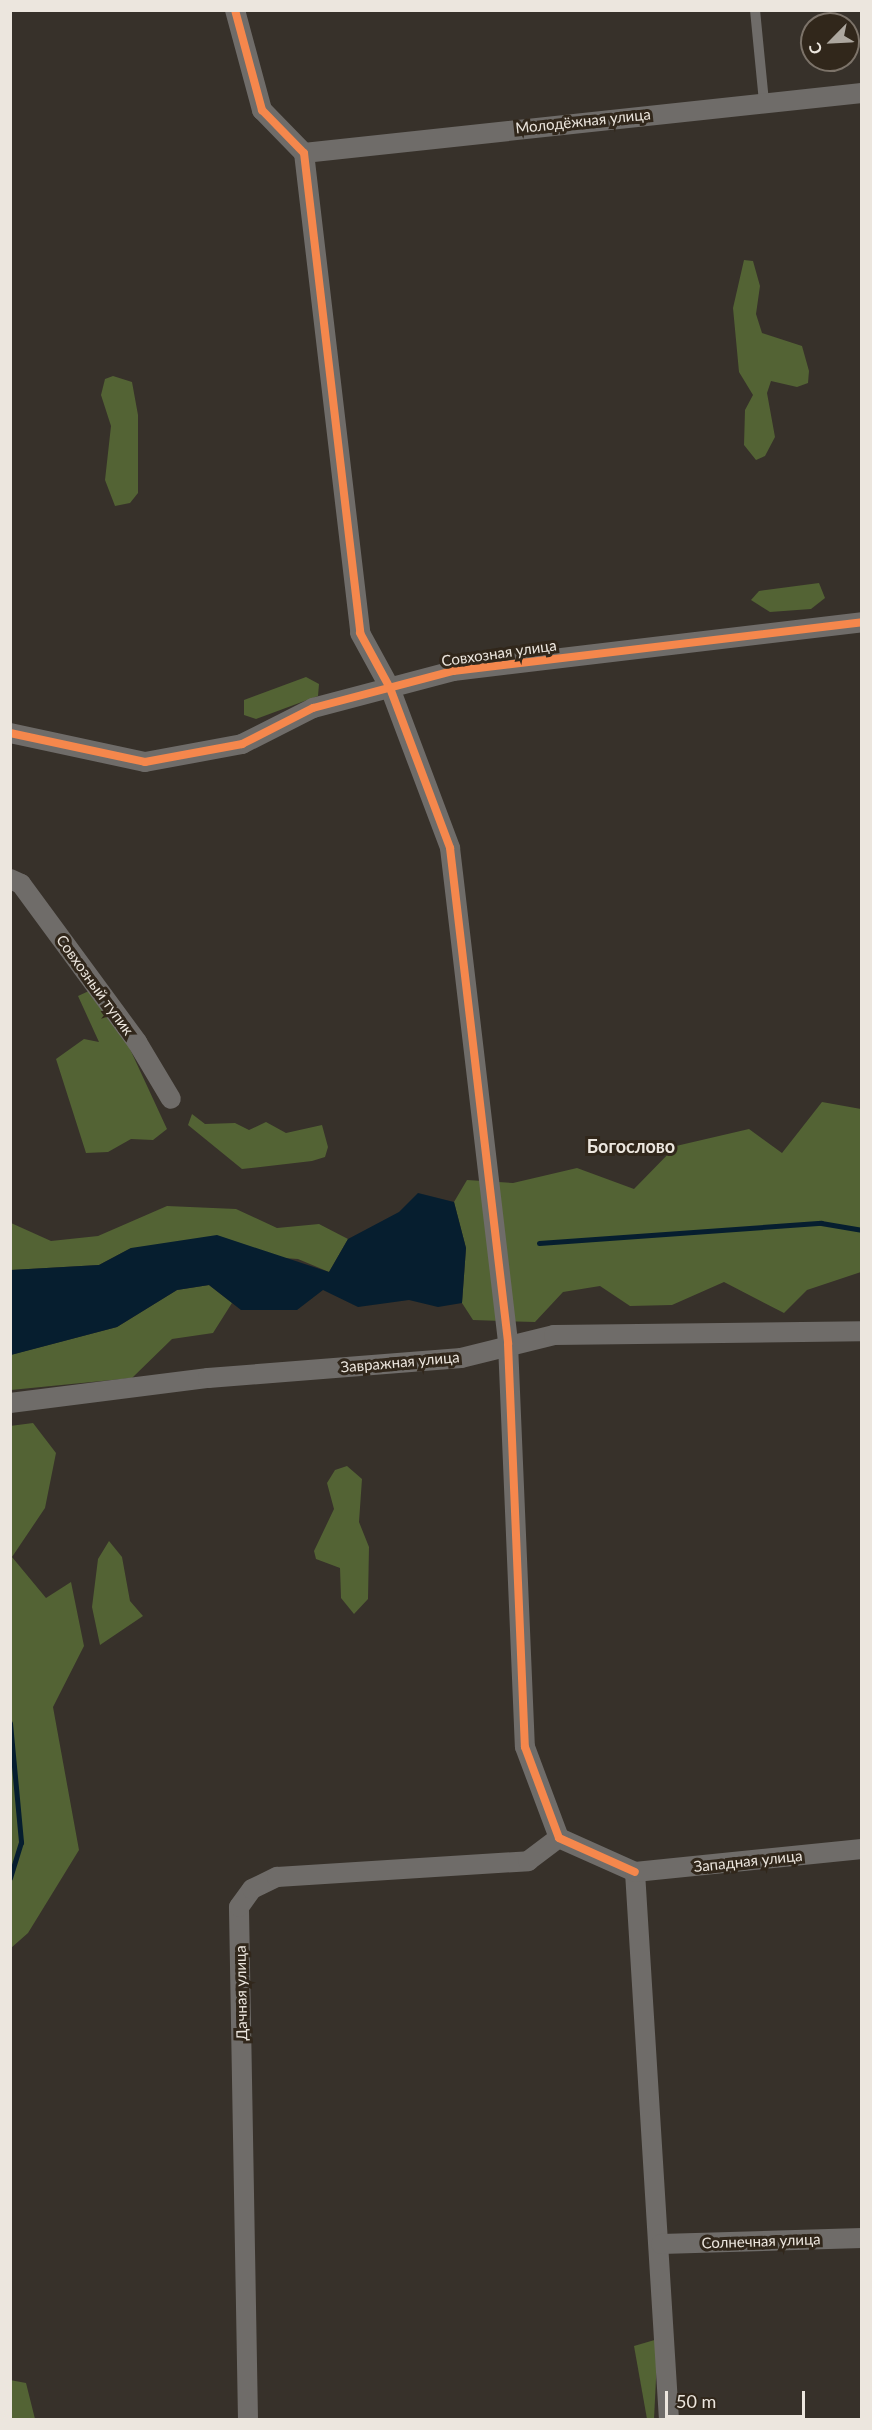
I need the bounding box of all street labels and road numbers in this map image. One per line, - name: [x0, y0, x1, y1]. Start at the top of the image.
- street label: Молодёжная улица: [514, 105, 652, 137]
- street label: Совхозная улица: [440, 636, 558, 670]
- street label: Совхозный тупик: [53, 931, 137, 1039]
- street label: Завражная улица: [340, 1348, 460, 1376]
- street label: Западная улица: [693, 1846, 803, 1876]
- street label: Дачная улица: [231, 1945, 251, 2041]
- street label: Солнечная улица: [701, 2230, 821, 2252]

